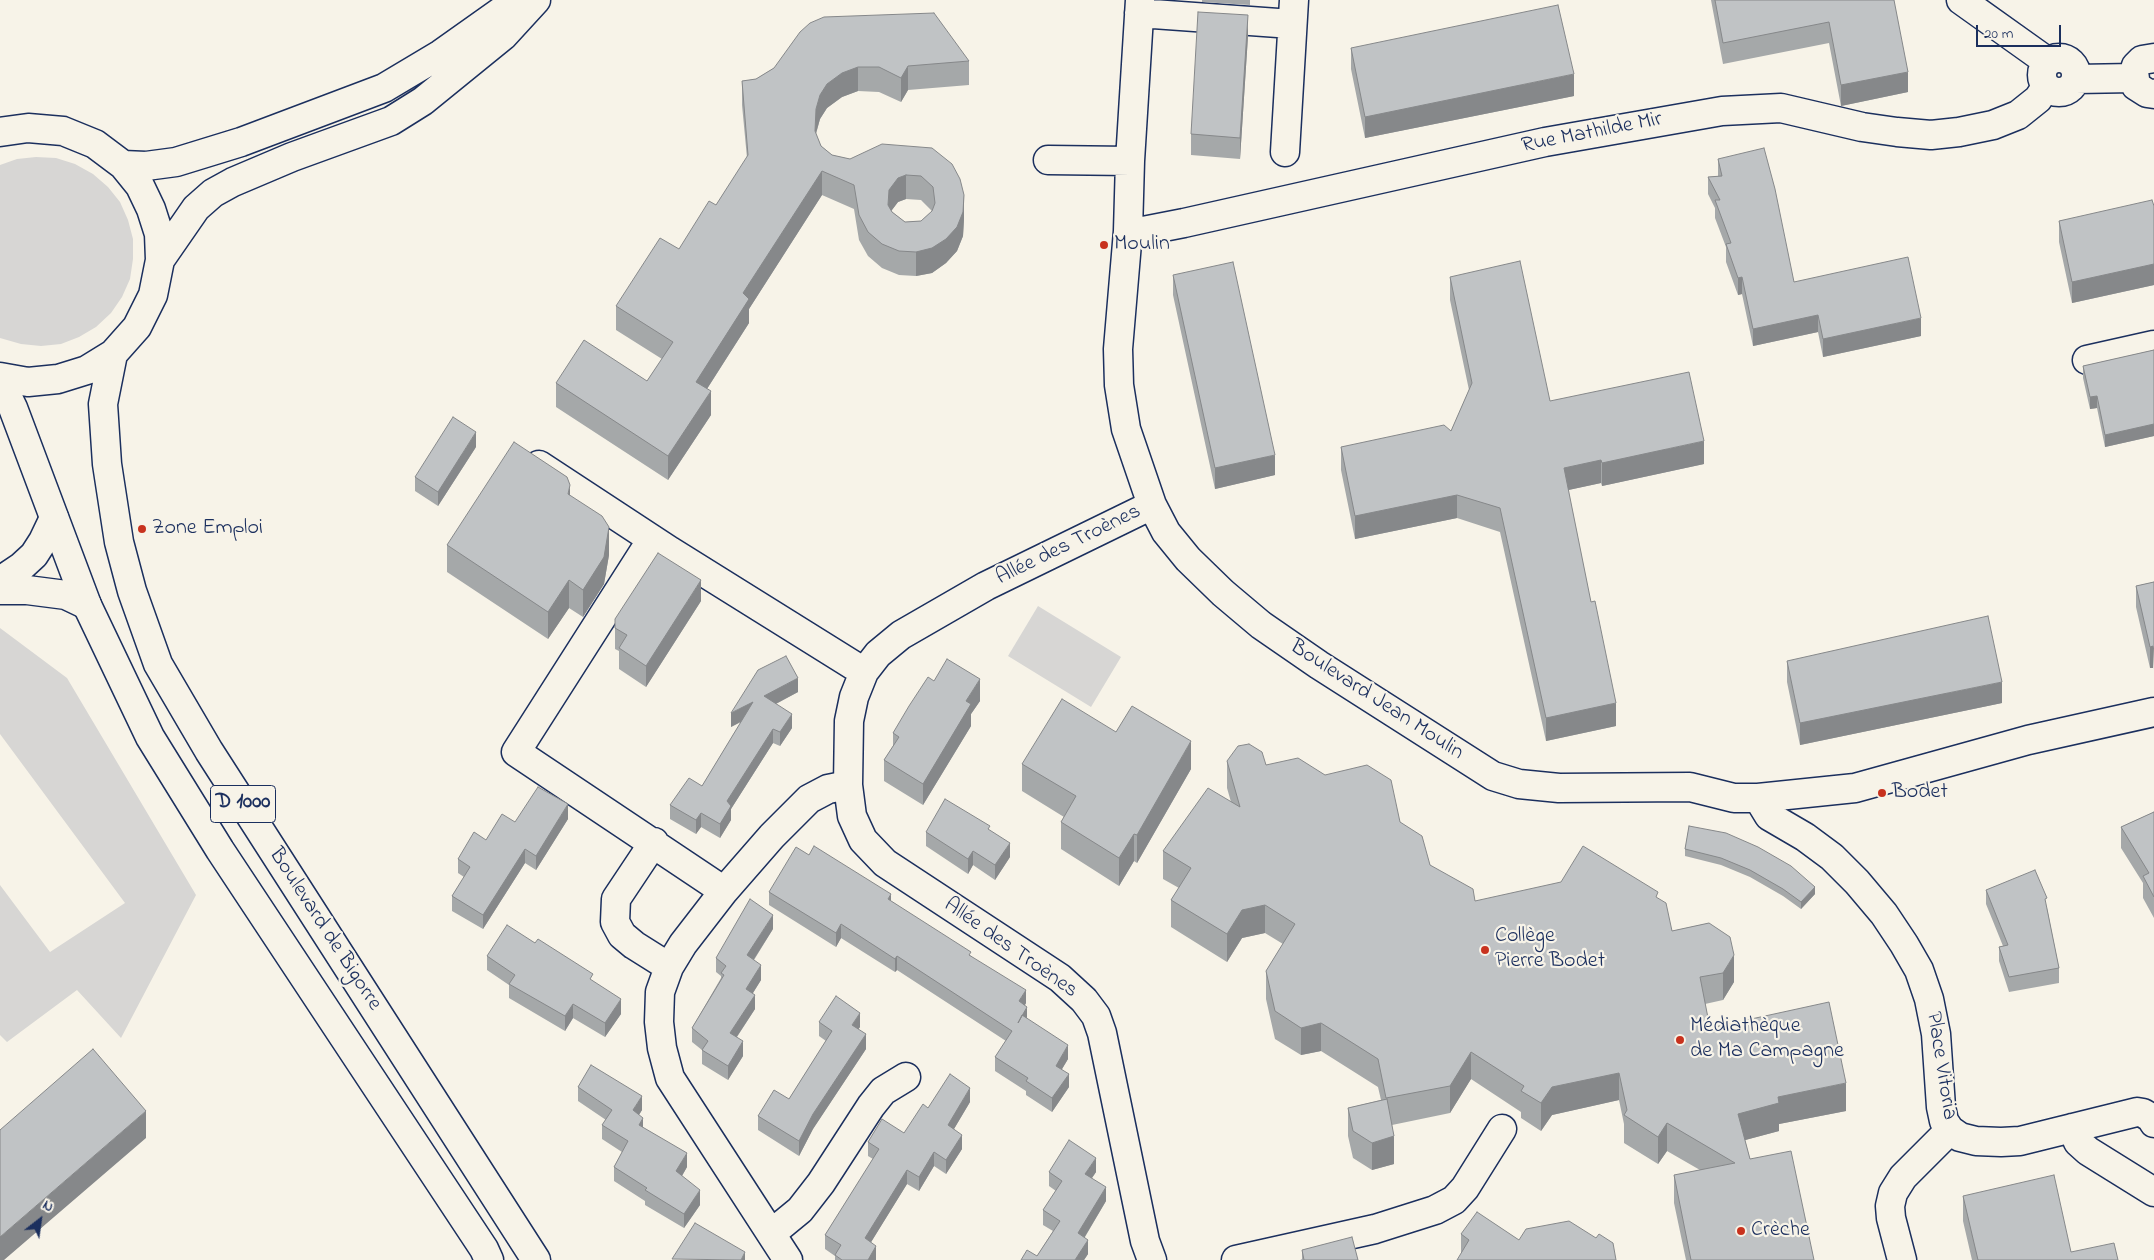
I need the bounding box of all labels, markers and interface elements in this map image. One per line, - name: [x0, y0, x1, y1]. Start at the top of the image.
- scale bar: [1979, 15, 2064, 47]
- text: 20 m: [1984, 23, 2013, 45]
- street label: Rue Mathilde Mir: [1519, 107, 1665, 161]
- place label: Moulin: [1114, 232, 1170, 258]
- marker: Moulin: [1098, 239, 1110, 251]
- street label: Allée des Troènes: [992, 500, 1146, 592]
- place label: Zone Emploi: [152, 516, 263, 542]
- marker: Zone Emploi: [136, 523, 148, 535]
- street label: Boulevard Jean Moulin: [1284, 635, 1468, 767]
- place label: Bodet: [1892, 780, 1948, 806]
- road number: D 1000: [210, 786, 276, 822]
- marker: Bodet: [1876, 787, 1888, 799]
- street label: Boulevard de Bigorre: [262, 844, 386, 1016]
- street label: Allée des Troènes: [938, 893, 1082, 1005]
- place label: Collège Pierre Bodet: [1495, 924, 1605, 976]
- marker: Collège Pierre Bodet: [1479, 944, 1491, 956]
- street label: Place Vitoria: [1918, 1010, 1962, 1122]
- place label: Médiathèque de Ma Campagne: [1690, 1014, 1844, 1066]
- marker: Médiathèque de Ma Campagne: [1674, 1034, 1686, 1046]
- north arrow: [15, 1195, 65, 1245]
- text: N: [38, 1195, 57, 1218]
- place label: Crèche: [1751, 1218, 1810, 1244]
- marker: Crèche: [1735, 1225, 1747, 1237]

